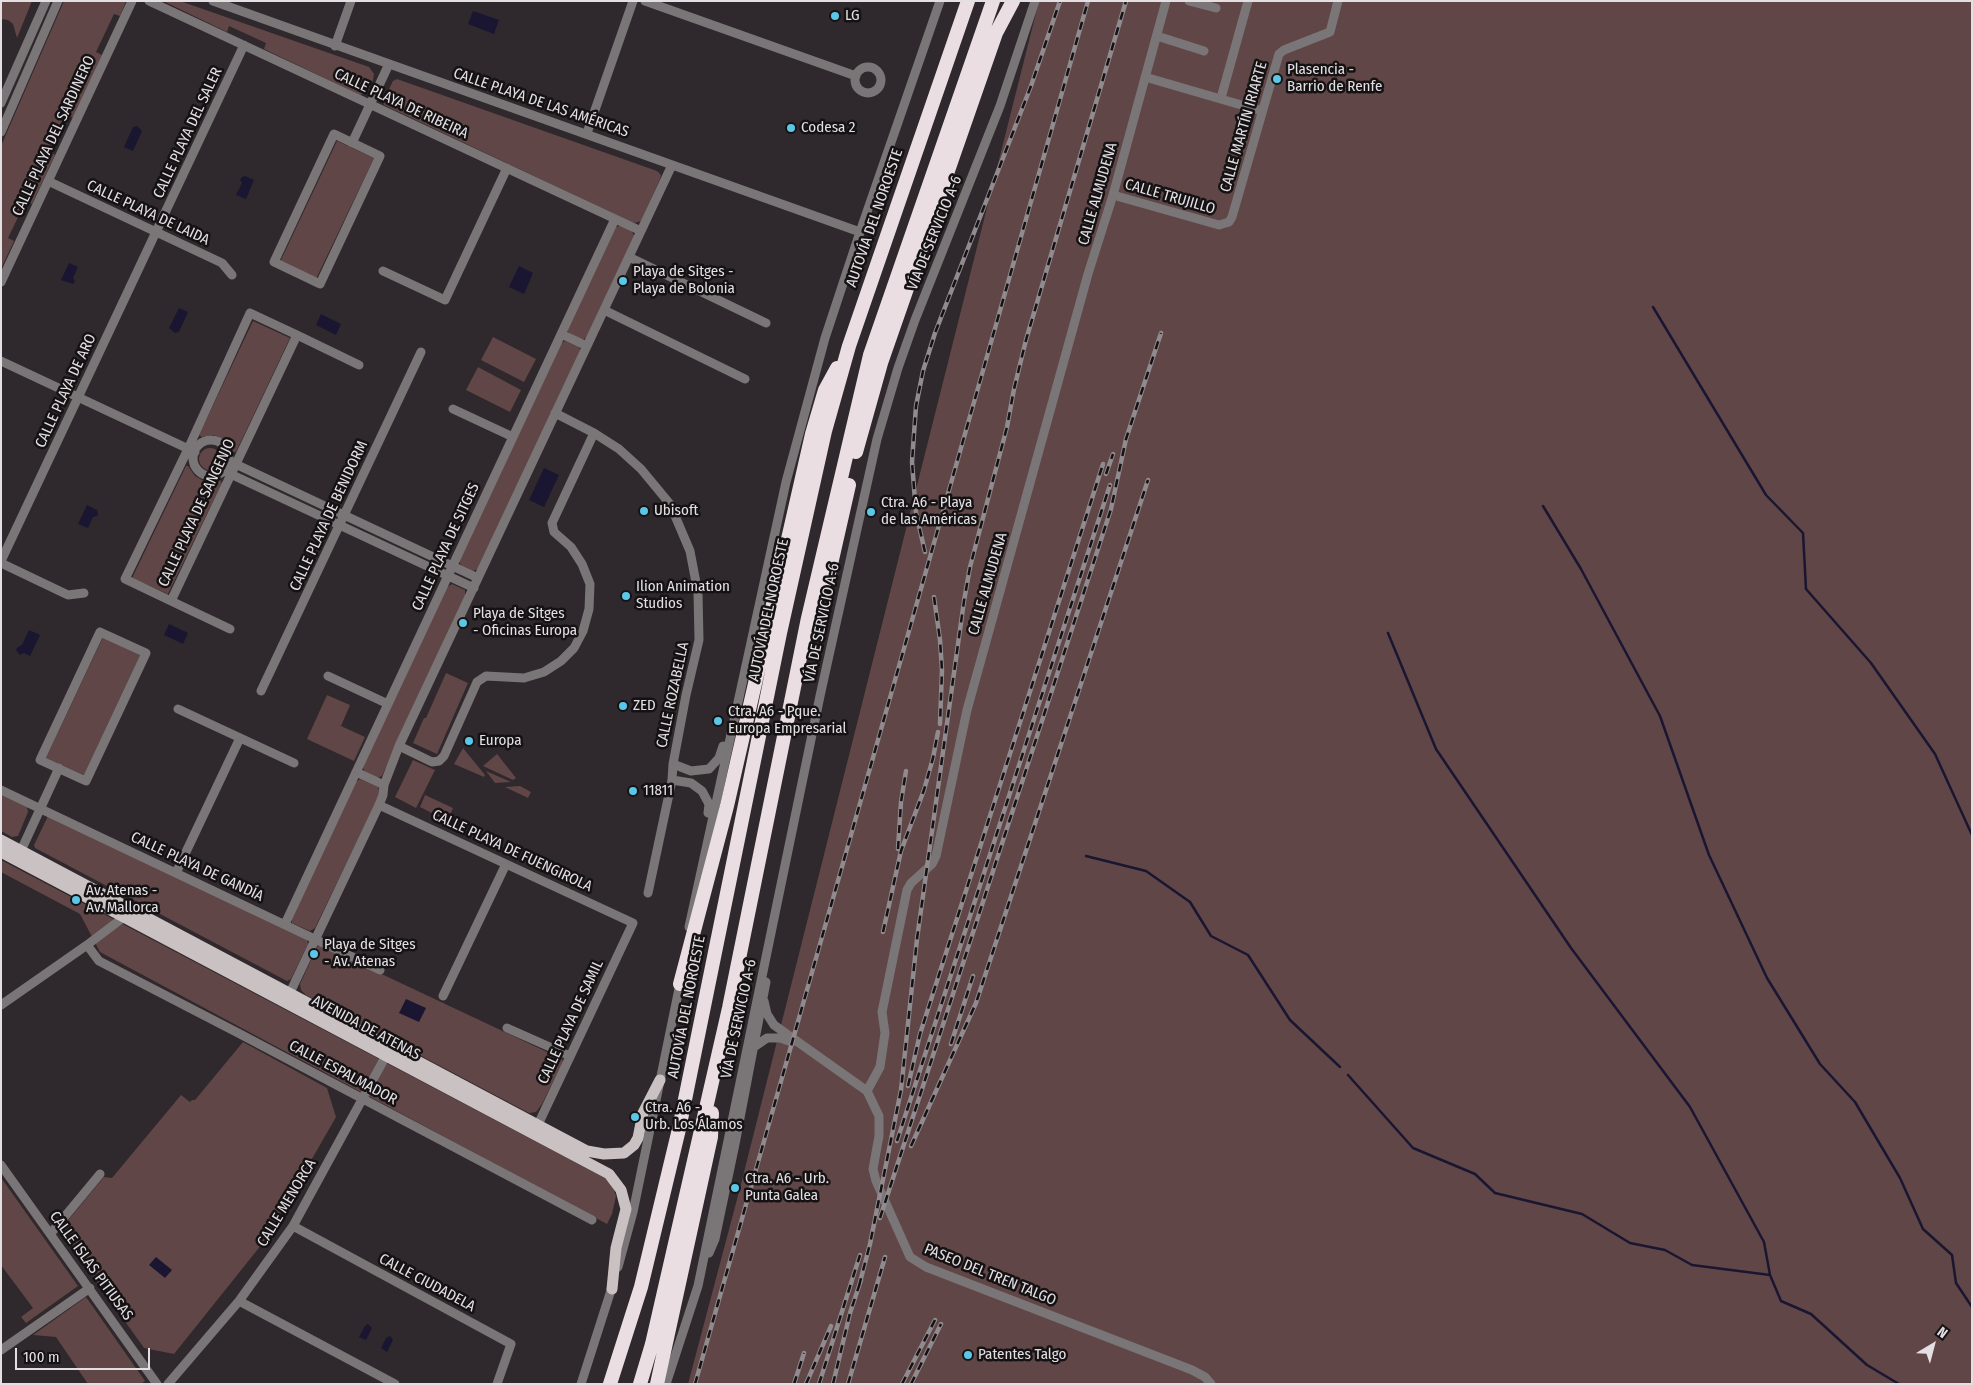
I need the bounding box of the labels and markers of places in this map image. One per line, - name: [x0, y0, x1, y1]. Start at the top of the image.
- place label: LG: [845, 7, 860, 25]
- marker: LG: [829, 10, 841, 22]
- place label: Plasencia - Barrio de Renfe: [1287, 61, 1382, 96]
- marker: Plasencia - Barrio de Renfe: [1271, 73, 1283, 85]
- place label: Codesa 2: [801, 119, 855, 137]
- marker: Codesa 2: [785, 122, 797, 134]
- place label: Playa de Sitges - Playa de Bolonia: [633, 263, 735, 298]
- marker: Playa de Sitges - Playa de Bolonia: [617, 275, 629, 287]
- place label: Ctra. A6 - Playa de las Américas: [881, 494, 977, 529]
- place label: Ubisoft: [654, 502, 698, 520]
- marker: Ubisoft: [638, 505, 650, 517]
- marker: Ctra. A6 - Playa de las Américas: [865, 506, 877, 518]
- place label: Ilion Animation Studios: [636, 578, 730, 613]
- marker: Ilion Animation Studios: [620, 590, 632, 602]
- place label: Playa de Sitges - Oficinas Europa: [473, 605, 577, 640]
- marker: Playa de Sitges - Oficinas Europa: [457, 617, 469, 629]
- place label: ZED: [633, 697, 656, 715]
- marker: ZED: [617, 700, 629, 712]
- place label: Ctra. A6 - Pque. Europa Empresarial: [728, 703, 847, 738]
- marker: Ctra. A6 - Pque. Europa Empresarial: [712, 715, 724, 727]
- place label: Europa: [479, 732, 522, 750]
- marker: Europa: [463, 735, 475, 747]
- place label: 11811: [643, 782, 673, 800]
- marker: 11811: [627, 785, 639, 797]
- place label: Av. Atenas - Av. Mallorca: [86, 882, 159, 917]
- marker: Av. Atenas - Av. Mallorca: [70, 894, 82, 906]
- place label: Playa de Sitges - Av. Atenas: [324, 936, 416, 971]
- marker: Playa de Sitges - Av. Atenas: [308, 948, 320, 960]
- place label: Ctra. A6 - Urb. Los Álamos: [645, 1099, 743, 1134]
- marker: Ctra. A6 - Urb. Los Álamos: [629, 1111, 641, 1123]
- place label: Ctra. A6 - Urb. Punta Galea: [745, 1170, 829, 1205]
- marker: Ctra. A6 - Urb. Punta Galea: [729, 1182, 741, 1194]
- place label: Patentes Talgo: [978, 1346, 1066, 1364]
- marker: Patentes Talgo: [962, 1349, 974, 1361]

